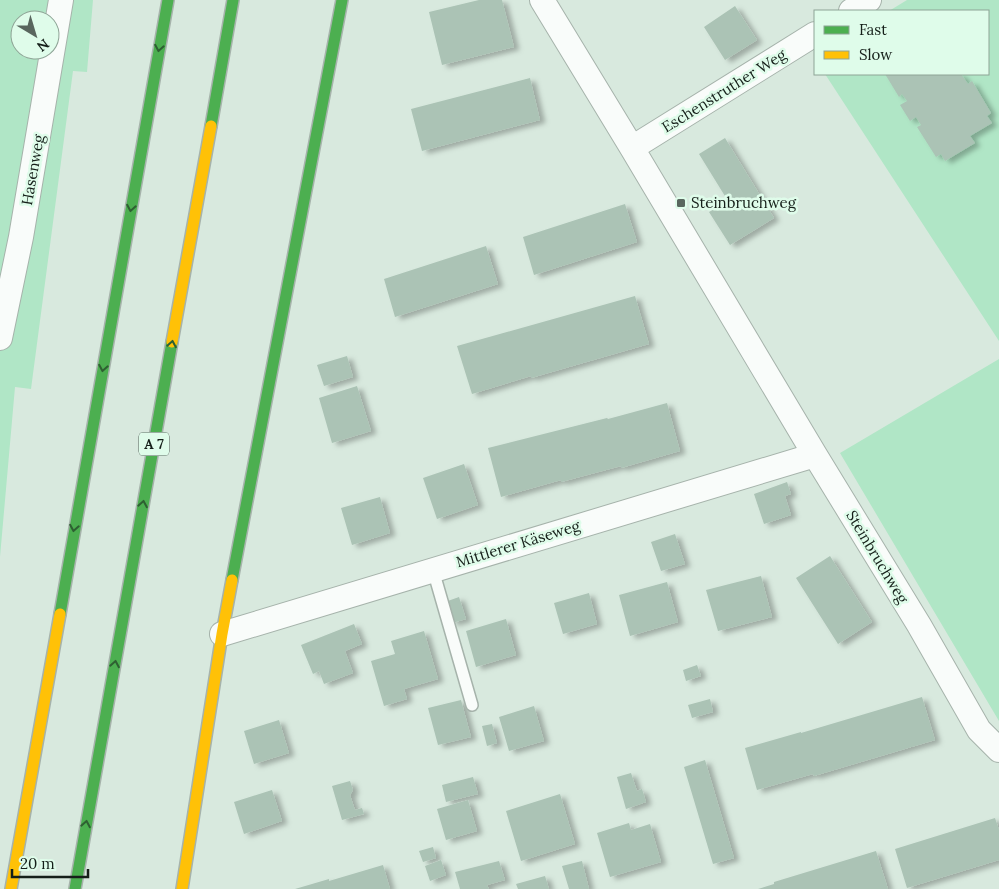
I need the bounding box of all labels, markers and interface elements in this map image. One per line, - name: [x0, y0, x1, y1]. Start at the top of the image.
- north arrow: [10, 10, 60, 60]
- legend: [814, 10, 989, 75]
- text: Fast: [859, 20, 887, 39]
- text: N: [33, 35, 53, 56]
- one-way arrow: [155, 44, 165, 52]
- street label: Eschenstruther Weg: [658, 44, 790, 136]
- text: Slow: [859, 45, 892, 64]
- street label: Hasenweg: [17, 132, 48, 207]
- place label: Steinbruchweg: [691, 193, 797, 212]
- marker: Steinbruchweg: [675, 197, 687, 209]
- one-way arrow: [126, 204, 137, 212]
- one-way arrow: [166, 339, 177, 348]
- one-way arrow: [98, 364, 108, 372]
- road number: A 7: [139, 432, 169, 456]
- one-way arrow: [138, 499, 148, 508]
- street label: Steinbruchweg: [842, 507, 913, 607]
- street label: Mittlerer Käseweg: [454, 515, 583, 571]
- one-way arrow: [70, 524, 80, 532]
- one-way arrow: [109, 659, 119, 668]
- one-way arrow: [81, 819, 91, 828]
- scale bar: [12, 846, 89, 878]
- text: 20 m: [20, 854, 55, 873]

